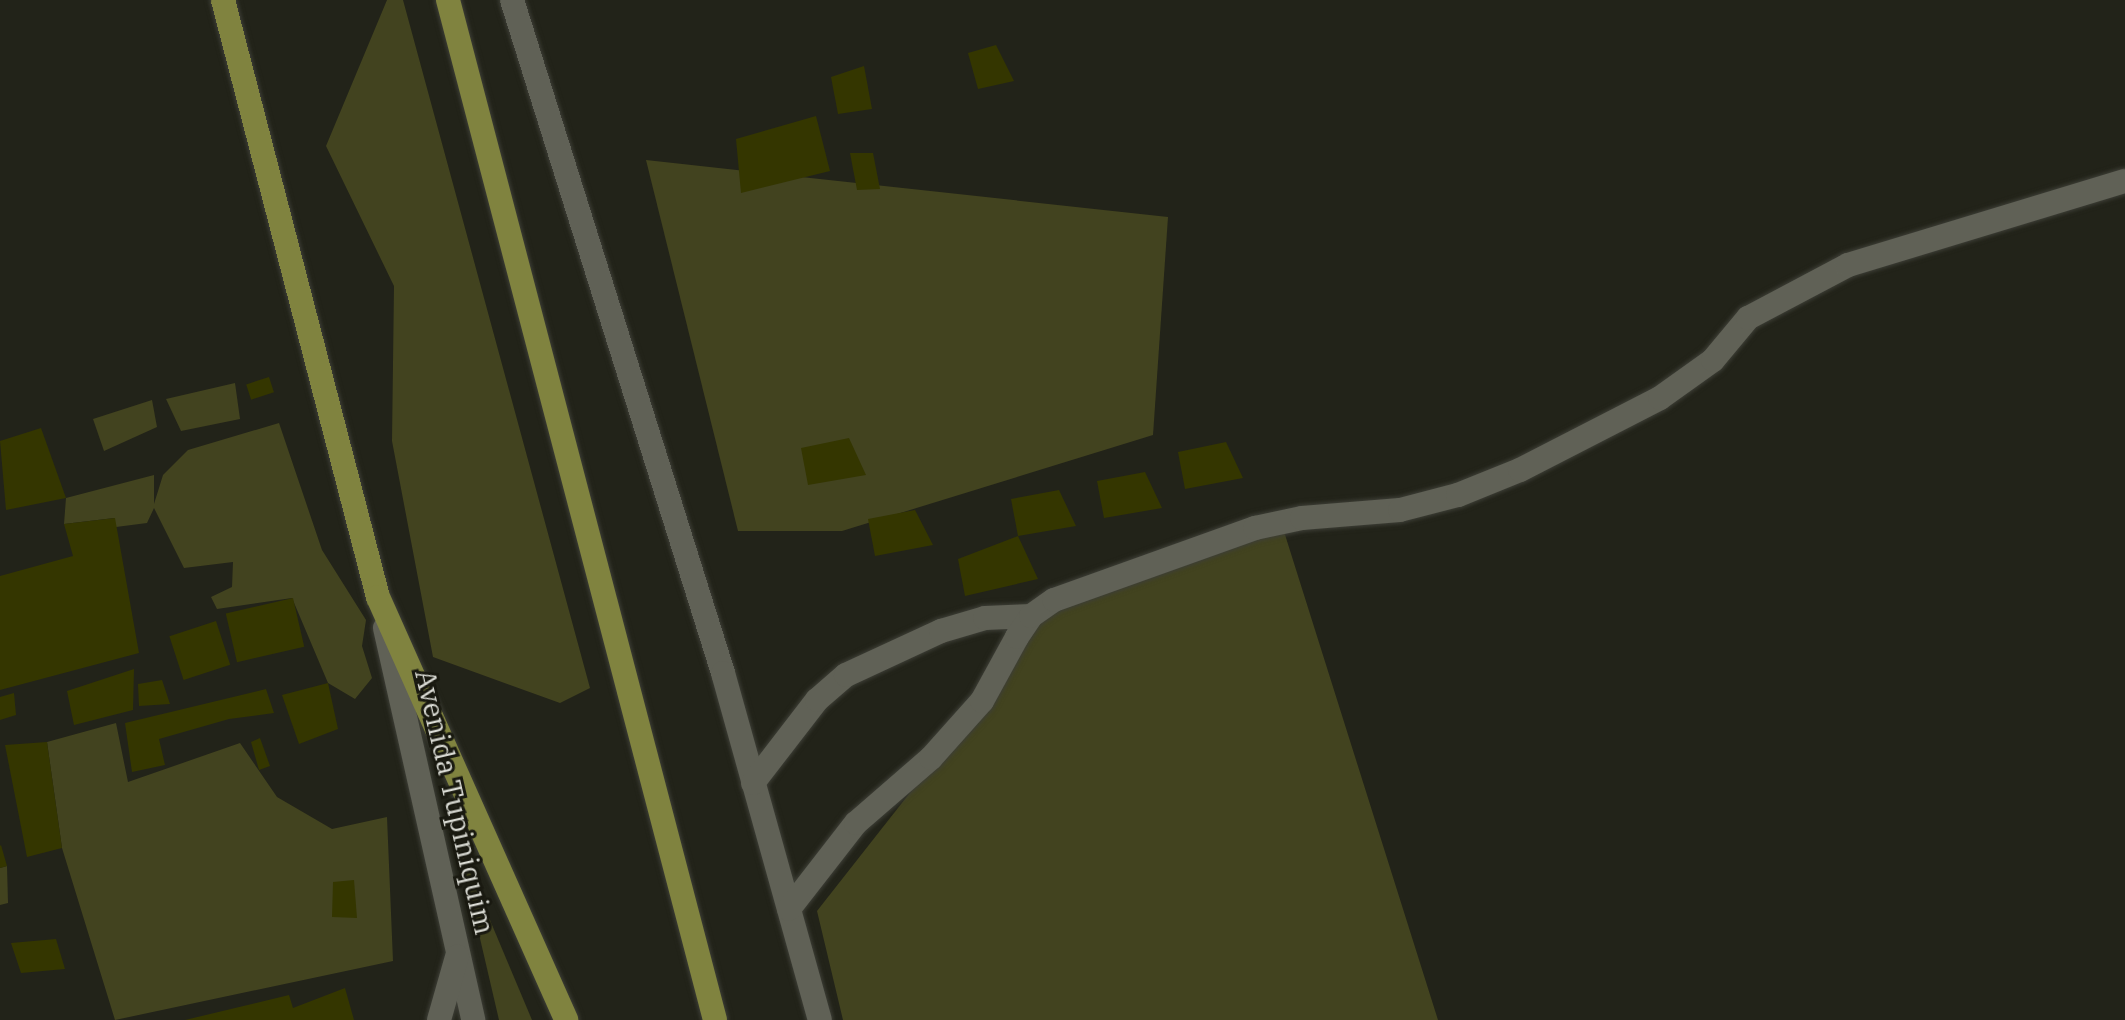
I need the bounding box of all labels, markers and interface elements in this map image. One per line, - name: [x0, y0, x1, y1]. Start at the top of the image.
- street label: Avenida Tupiniquim: [408, 666, 502, 938]

